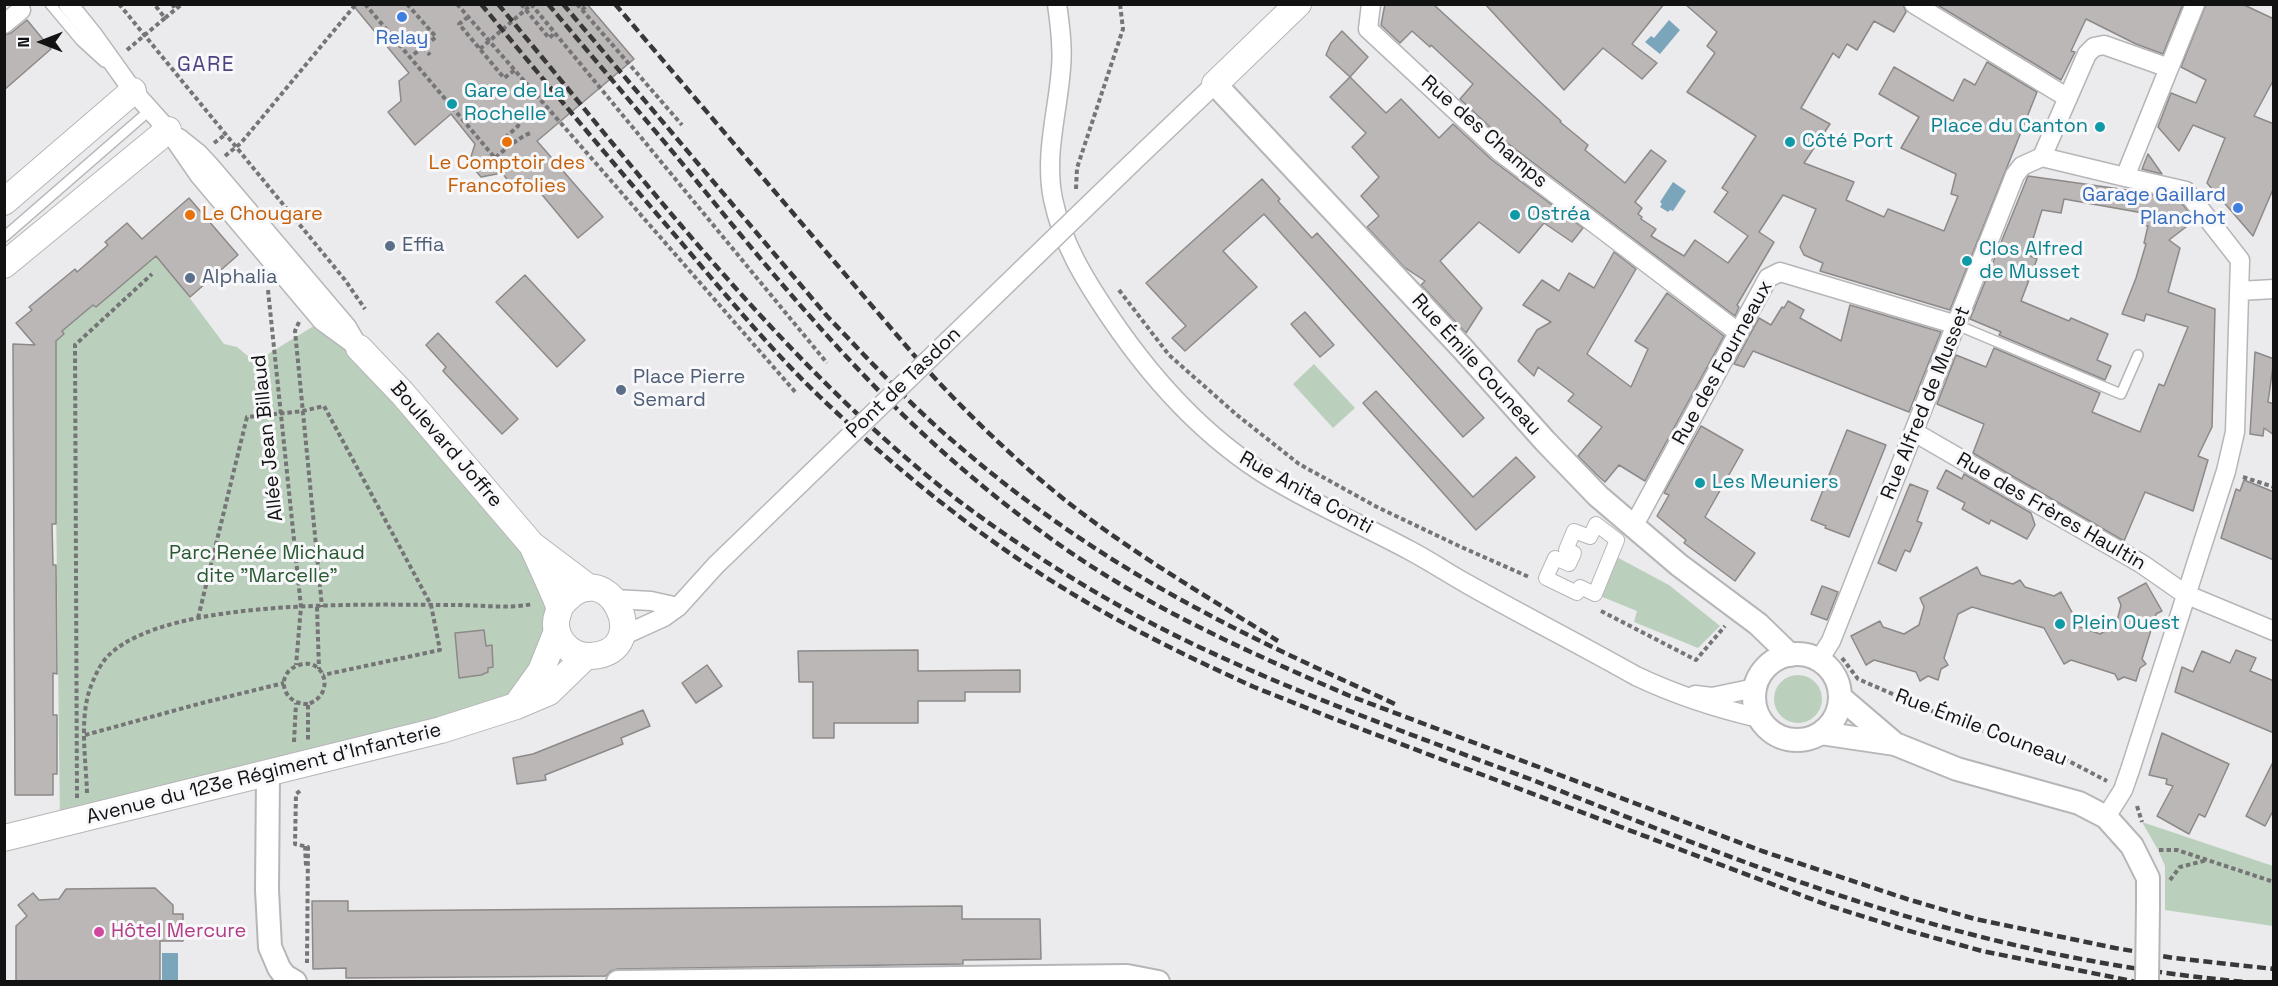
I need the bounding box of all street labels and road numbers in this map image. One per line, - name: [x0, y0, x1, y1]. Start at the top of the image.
- street label: Rue des Champs: [1416, 71, 1552, 193]
- street label: Rue des Fourneaux: [1668, 276, 1778, 450]
- street label: Rue Émile Couneau: [1406, 289, 1546, 441]
- street label: Rue Alfred de Musset: [1876, 303, 1976, 503]
- street label: Pont de Tasdon: [842, 322, 966, 444]
- street label: Allée Jean Billaud: [247, 353, 289, 523]
- street label: Boulevard Joffre: [385, 377, 507, 513]
- street label: Rue Anita Conti: [1235, 446, 1377, 540]
- street label: Rue des Frères Haultin: [1952, 448, 2150, 576]
- street label: Rue Émile Couneau: [1892, 684, 2070, 772]
- street label: Avenue du 123e Régiment d'Infanterie: [84, 718, 444, 830]

